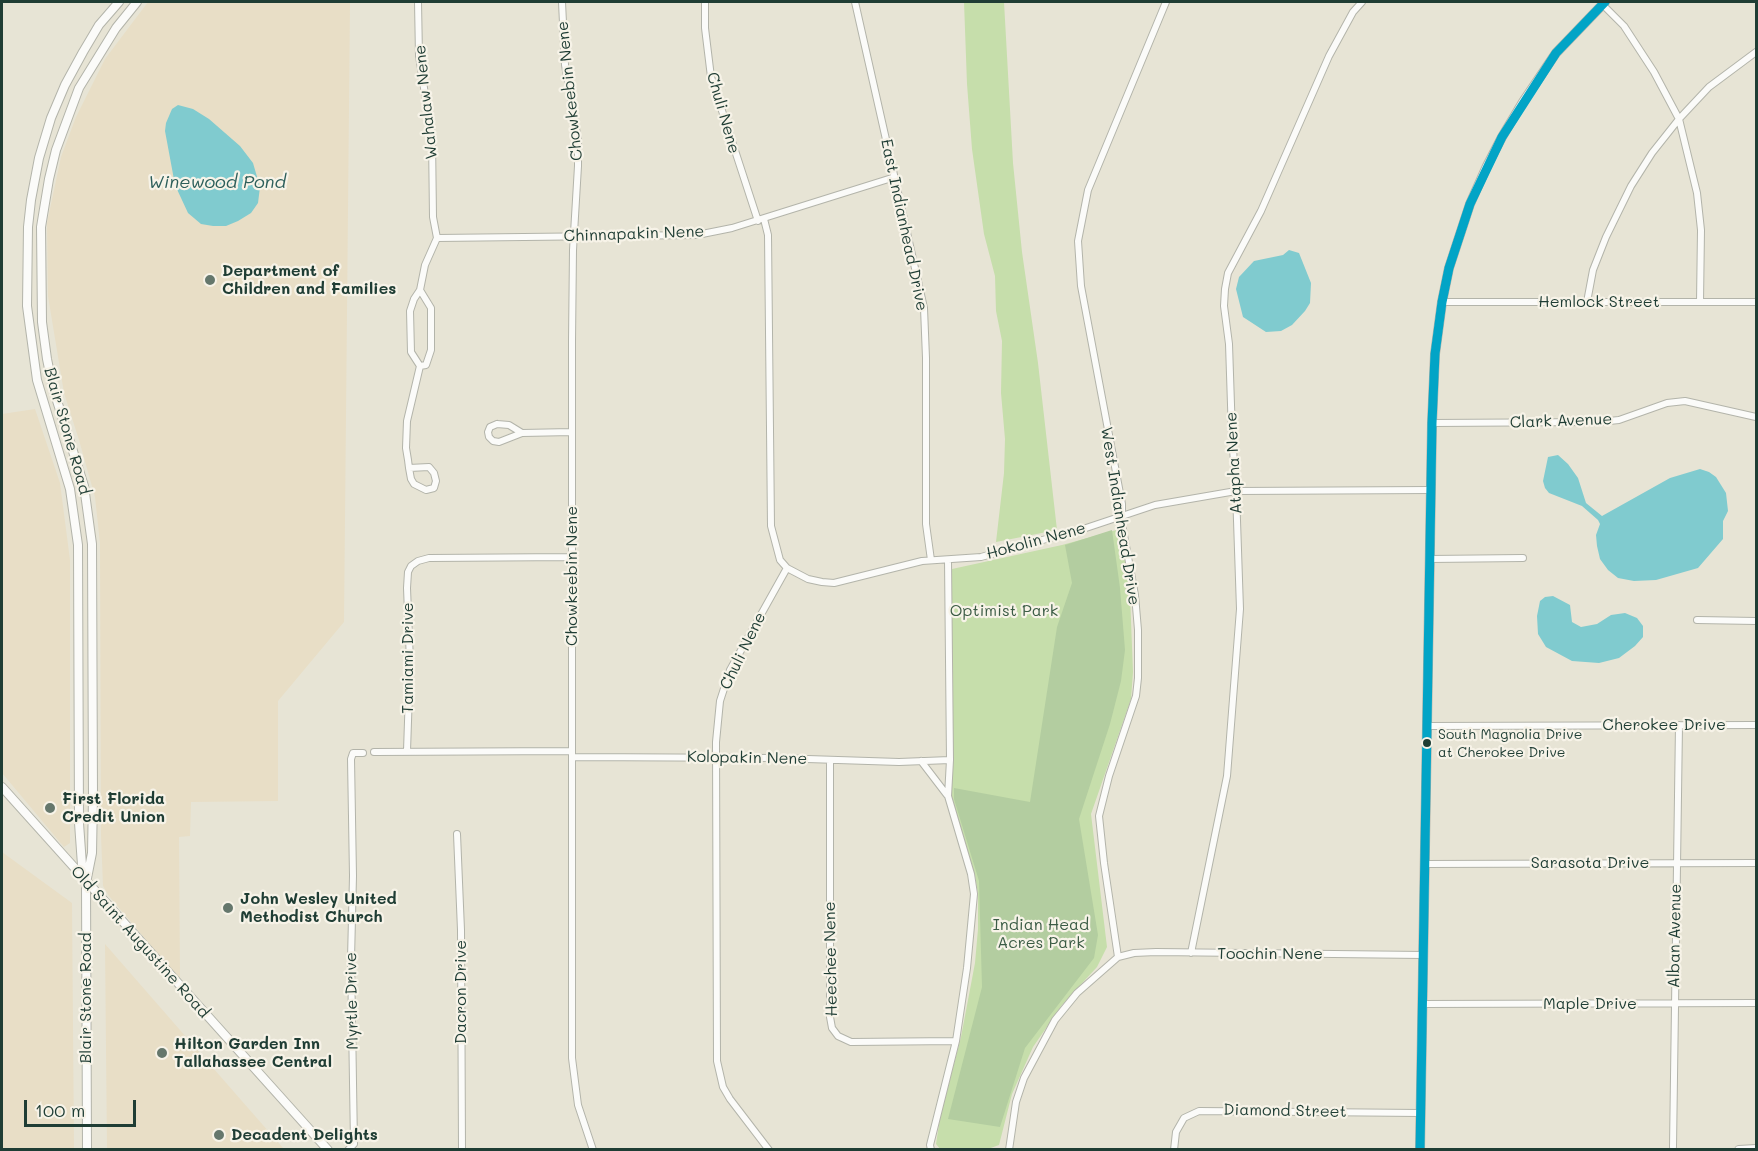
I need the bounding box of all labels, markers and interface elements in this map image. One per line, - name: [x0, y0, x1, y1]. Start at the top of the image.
- street label: Chowkeebin Nene: [553, 20, 587, 162]
- street label: Wahalaw Nene: [410, 44, 442, 160]
- street label: Chuli Nene: [702, 70, 744, 156]
- street label: East Indianhead Drive: [876, 137, 932, 313]
- water label: Winewood Pond: [148, 171, 286, 193]
- street label: Chinnapakin Nene: [563, 222, 705, 246]
- place label: Department of Children and Families: [222, 261, 396, 299]
- marker: Department of Children and Families: [203, 273, 217, 287]
- street label: Hemlock Street: [1538, 292, 1660, 312]
- street label: Blair Stone Road: [40, 365, 94, 497]
- street label: Clark Avenue: [1509, 410, 1613, 432]
- street label: Atapha Nene: [1222, 411, 1246, 515]
- street label: West Indianhead Drive: [1096, 426, 1144, 606]
- street label: Chowkeebin Nene: [562, 506, 582, 646]
- street label: Hokolin Nene: [984, 518, 1088, 564]
- park label: Optimist Park: [950, 601, 1058, 621]
- street label: Tamiami Drive: [398, 602, 418, 714]
- street label: Chuli Nene: [716, 609, 770, 693]
- street label: Cherokee Drive: [1602, 715, 1726, 735]
- place label: South Magnolia Drive at Cherokee Drive: [1438, 727, 1582, 760]
- marker: South Magnolia Drive at Cherokee Drive: [1421, 737, 1433, 749]
- street label: Kolopakin Nene: [687, 747, 807, 769]
- place label: First Florida Credit Union: [62, 789, 165, 827]
- marker: First Florida Credit Union: [43, 801, 57, 815]
- street label: Sarasota Drive: [1531, 853, 1649, 873]
- street label: Old Saint Augustine Road: [67, 862, 213, 1022]
- street label: Alban Avenue: [1664, 884, 1686, 988]
- place label: John Wesley United Methodist Church: [240, 889, 397, 927]
- marker: John Wesley United Methodist Church: [221, 901, 235, 915]
- street label: Heechee Nene: [820, 901, 842, 1017]
- park label: Indian Head Acres Park: [993, 915, 1089, 953]
- street label: Blair Stone Road: [76, 932, 96, 1064]
- street label: Dacron Drive: [451, 940, 471, 1044]
- street label: Toochin Nene: [1217, 944, 1323, 964]
- street label: Myrtle Drive: [342, 952, 362, 1050]
- street label: Maple Drive: [1543, 994, 1637, 1014]
- place label: Hilton Garden Inn Tallahassee Central: [174, 1034, 332, 1072]
- marker: Hilton Garden Inn Tallahassee Central: [155, 1046, 169, 1060]
- scale bar: [27, 1088, 140, 1126]
- text: 100 m: [35, 1098, 85, 1122]
- street label: Diamond Street: [1223, 1100, 1347, 1122]
- place label: Decadent Delights: [231, 1125, 378, 1145]
- marker: Decadent Delights: [212, 1128, 226, 1142]

